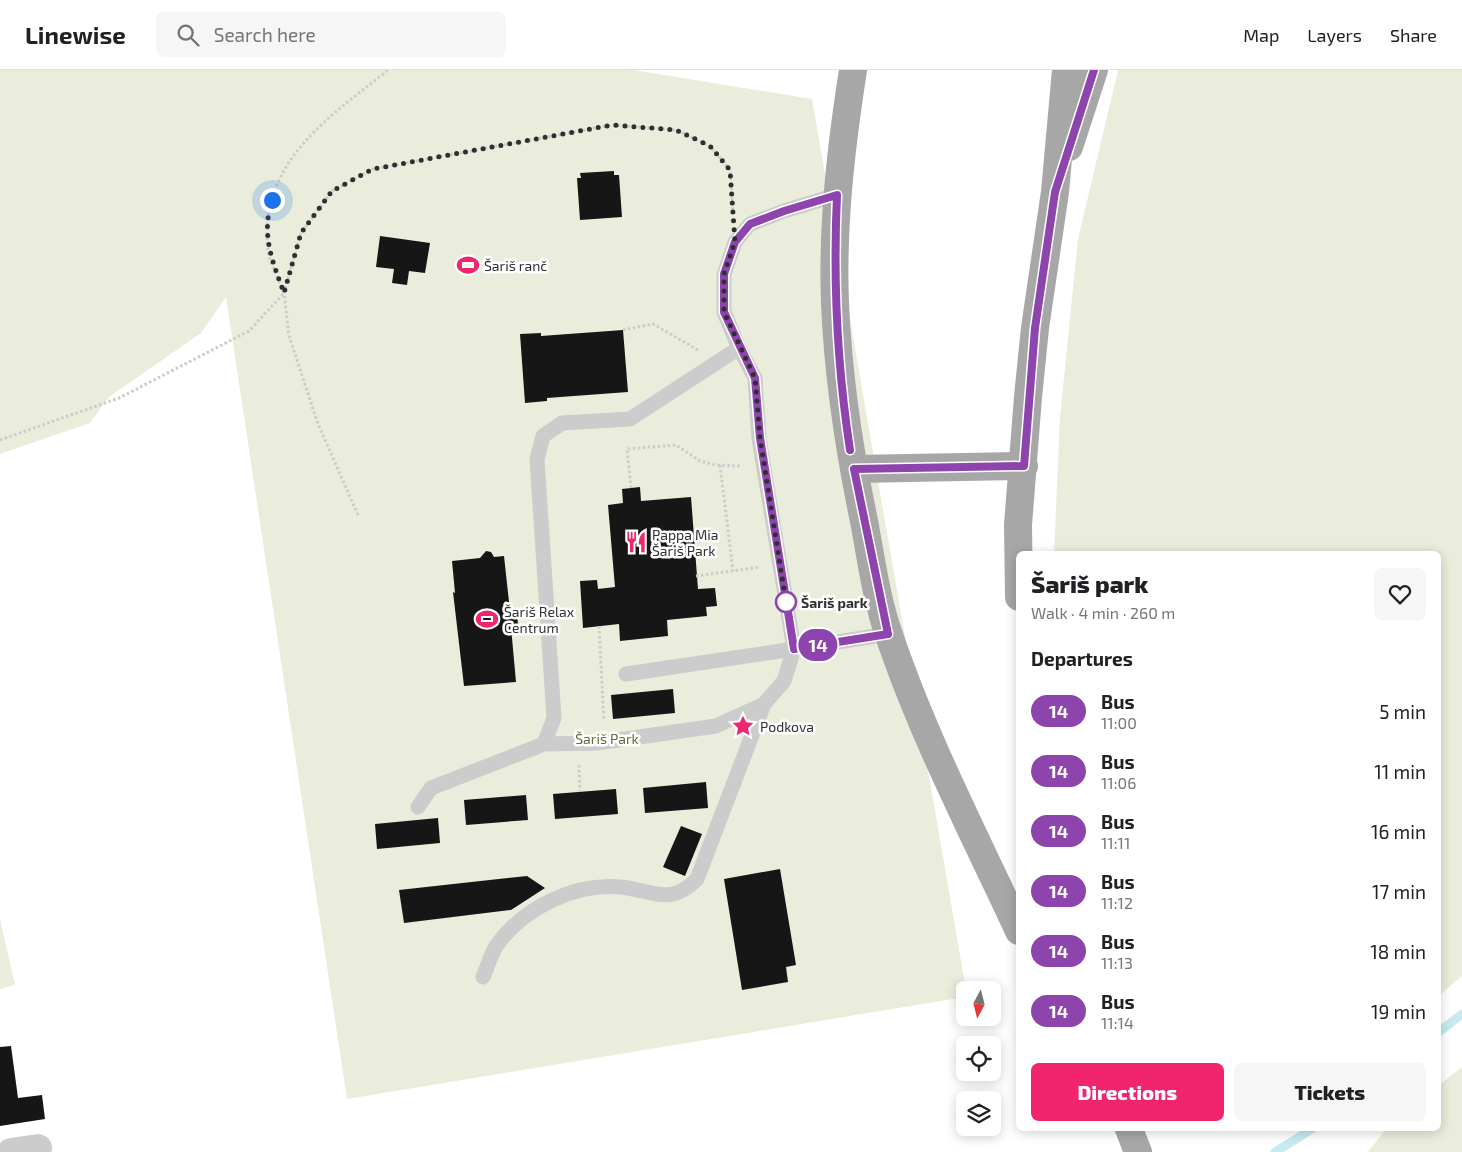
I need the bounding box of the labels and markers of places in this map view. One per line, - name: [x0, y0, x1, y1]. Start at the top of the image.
- sports icon: Šariš ranč: [455, 252, 481, 278]
- place label: Šariš ranč: [484, 257, 547, 274]
- place label: Pappa Mia Šariš Park: [652, 526, 718, 559]
- restaurant icon: Pappa Mia Šariš Park: [623, 529, 649, 555]
- marker: Šariš park: [775, 591, 797, 613]
- place label: Šariš park: [801, 594, 868, 611]
- place label: Šariš Relax Centrum: [504, 603, 575, 636]
- sports icon: Šariš Relax Centrum: [474, 606, 500, 632]
- place icon: Podkova: [730, 713, 756, 739]
- place label: Podkova: [760, 718, 814, 735]

